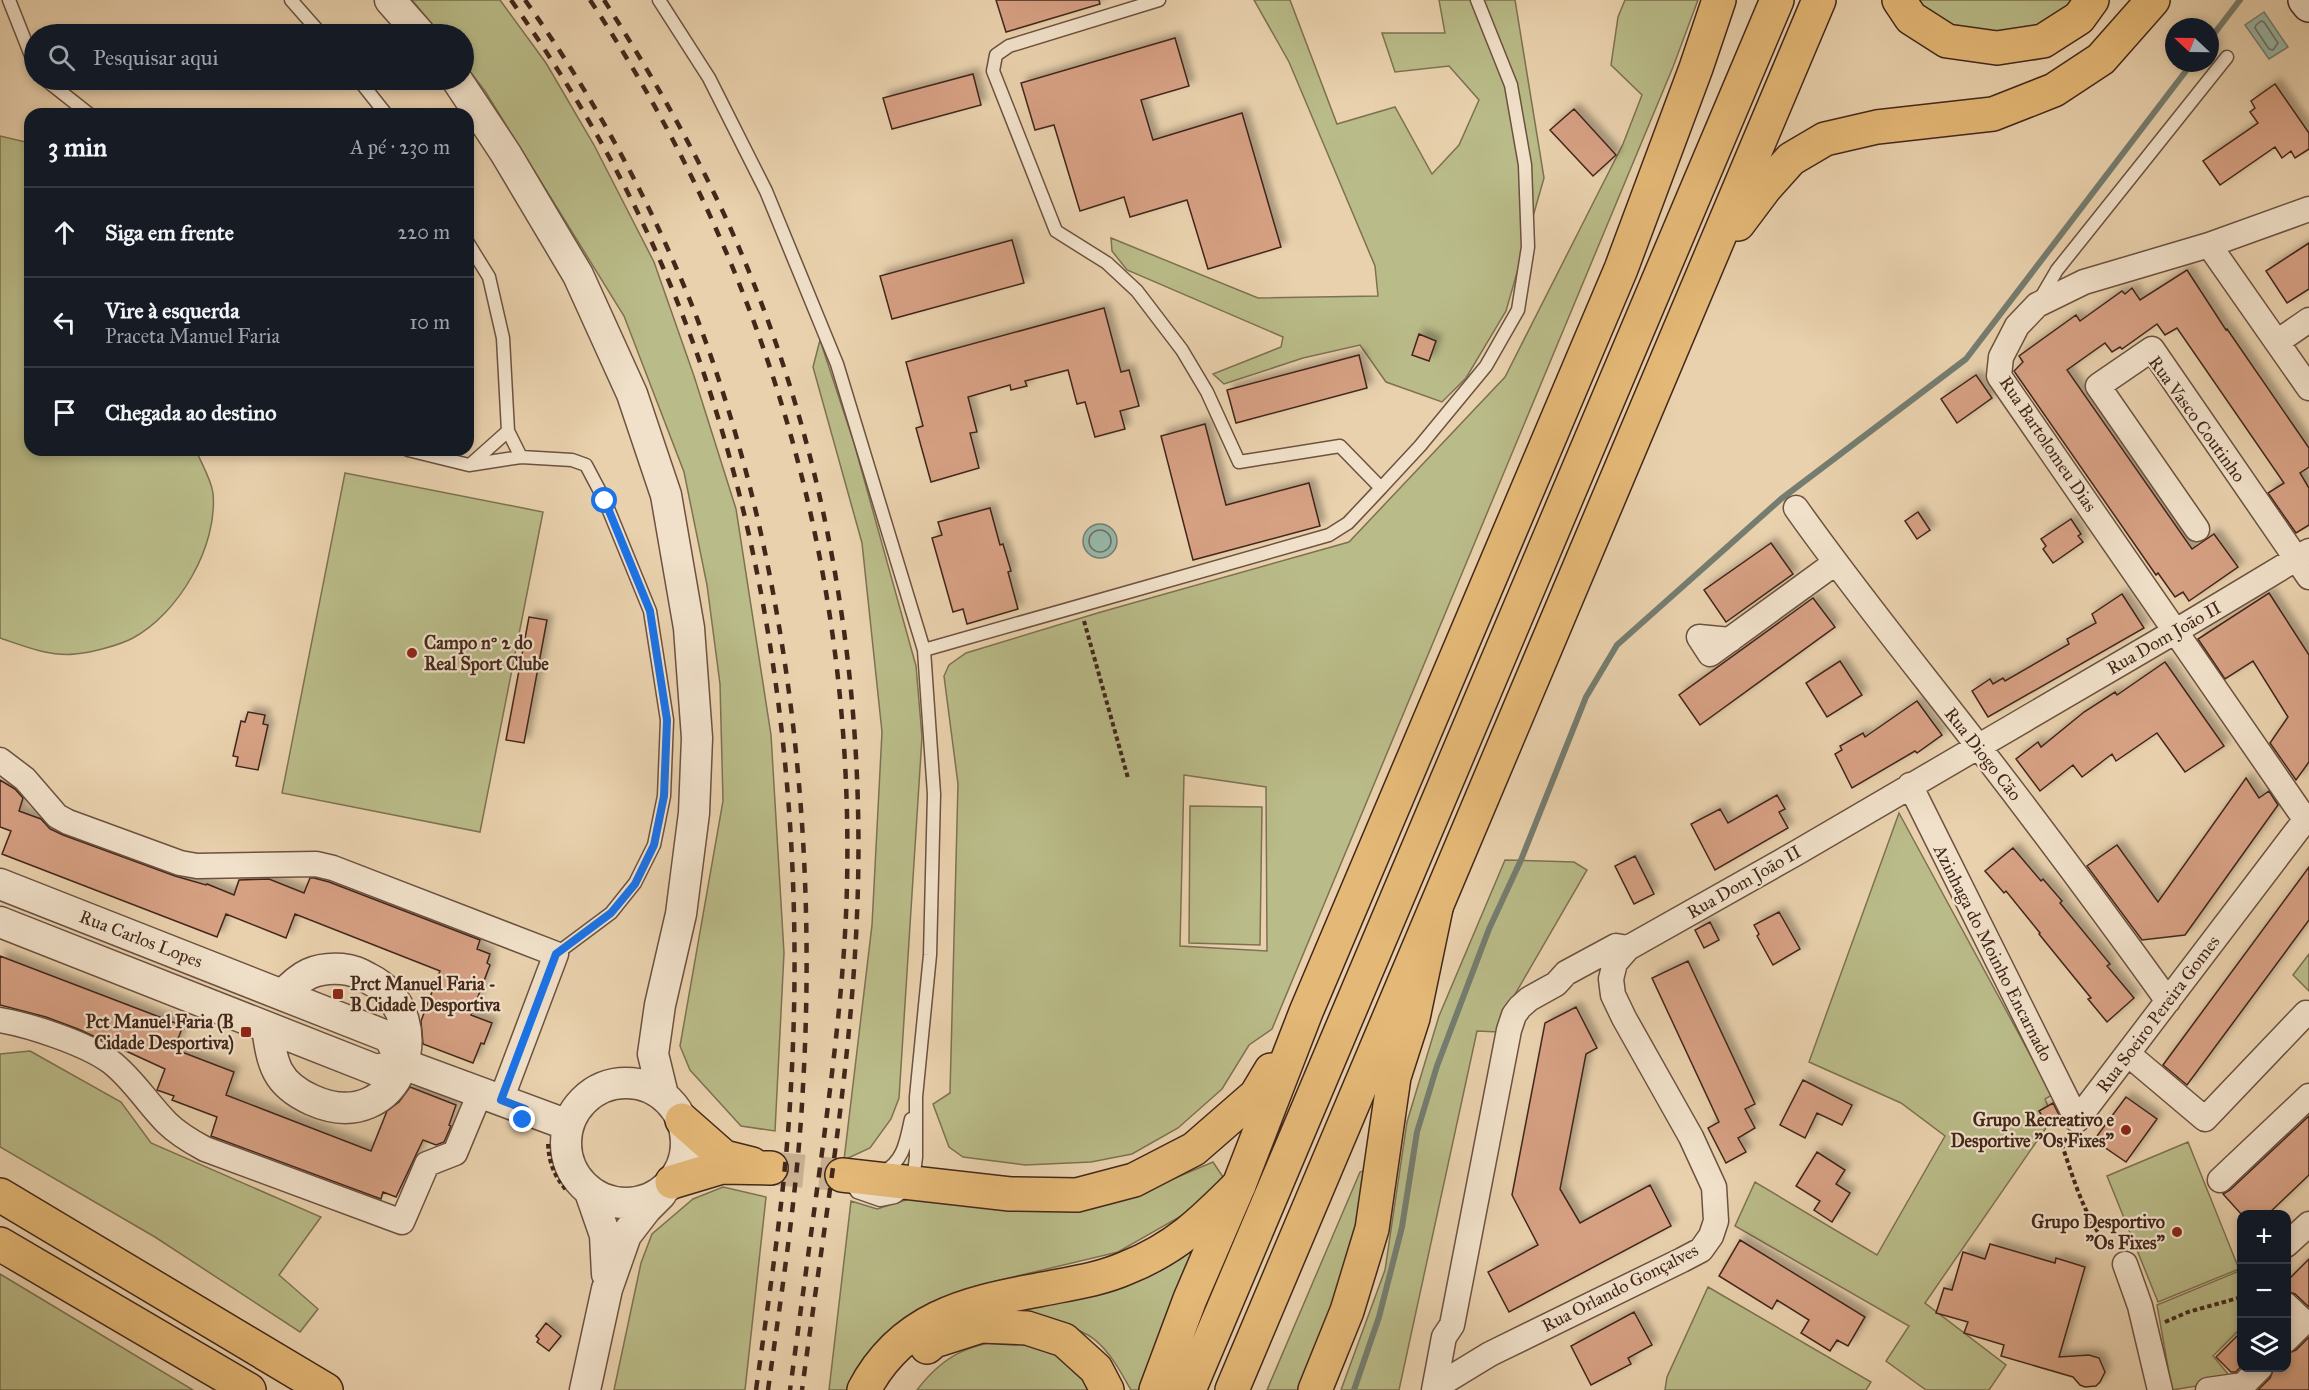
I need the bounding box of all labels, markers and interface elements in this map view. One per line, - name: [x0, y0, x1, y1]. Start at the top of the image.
- north arrow: [2165, 18, 2219, 72]
- search box: [24, 24, 474, 90]
- icon: search: [45, 41, 78, 74]
- text: Pesquisar aqui: [93, 44, 218, 71]
- text: 3 min: [48, 131, 107, 163]
- text: A pé · 230 m: [350, 135, 450, 159]
- icon: ahead: [48, 216, 81, 249]
- text: Siga em frente: [105, 219, 234, 246]
- text: 220 m: [398, 220, 450, 244]
- text: Vire à esquerda: [105, 297, 239, 324]
- icon: left: [48, 306, 81, 339]
- text: 10 m: [409, 310, 450, 334]
- text: Praceta Manuel Faria: [105, 324, 280, 348]
- street label: Rua Vasco Coutinho: [2144, 352, 2250, 486]
- street label: Rua Bartolomeu Dias: [1995, 372, 2101, 516]
- icon: arrive: [48, 396, 81, 429]
- text: Chegada ao destino: [105, 399, 276, 426]
- route start: [591, 487, 617, 513]
- street label: Rua Dom João II: [2103, 596, 2226, 680]
- place label: Campo nº 2 do Real Sport Clube: [424, 632, 549, 676]
- marker: Campo nº 2 do Real Sport Clube: [405, 646, 419, 660]
- street label: Rua Diogo Cão: [1939, 703, 2026, 806]
- street label: Rua Dom João II: [1683, 840, 1806, 924]
- street label: Azinhaga do Moinho Encarnado: [1927, 840, 2057, 1065]
- street label: Rua Carlos Lopes: [76, 905, 206, 973]
- street label: Rua Soeiro Pereira Gomes: [2092, 931, 2224, 1097]
- place label: Prct Manuel Faria - B Cidade Desportiva: [350, 973, 501, 1017]
- marker: Prct Manuel Faria - B Cidade Desportiva: [331, 987, 345, 1001]
- place label: Pct Manuel Faria (B Cidade Desportiva): [86, 1011, 234, 1055]
- marker: Pct Manuel Faria (B Cidade Desportiva): [239, 1025, 253, 1039]
- route end: [509, 1106, 535, 1132]
- place label: Grupo Recreativo e Desportive "Os Fixes": [1950, 1109, 2115, 1153]
- marker: Grupo Recreativo e Desportive "Os Fixes": [2119, 1123, 2133, 1137]
- map controls: [2237, 1210, 2291, 1372]
- button: +: [2237, 1210, 2291, 1264]
- place label: Grupo Desportivo "Os Fixes": [2031, 1211, 2166, 1254]
- marker: Grupo Desportivo "Os Fixes": [2170, 1225, 2184, 1239]
- street label: Rua Orlando Gonçalves: [1538, 1239, 1702, 1337]
- button: −: [2237, 1264, 2291, 1318]
- button: layers: [2237, 1318, 2291, 1372]

